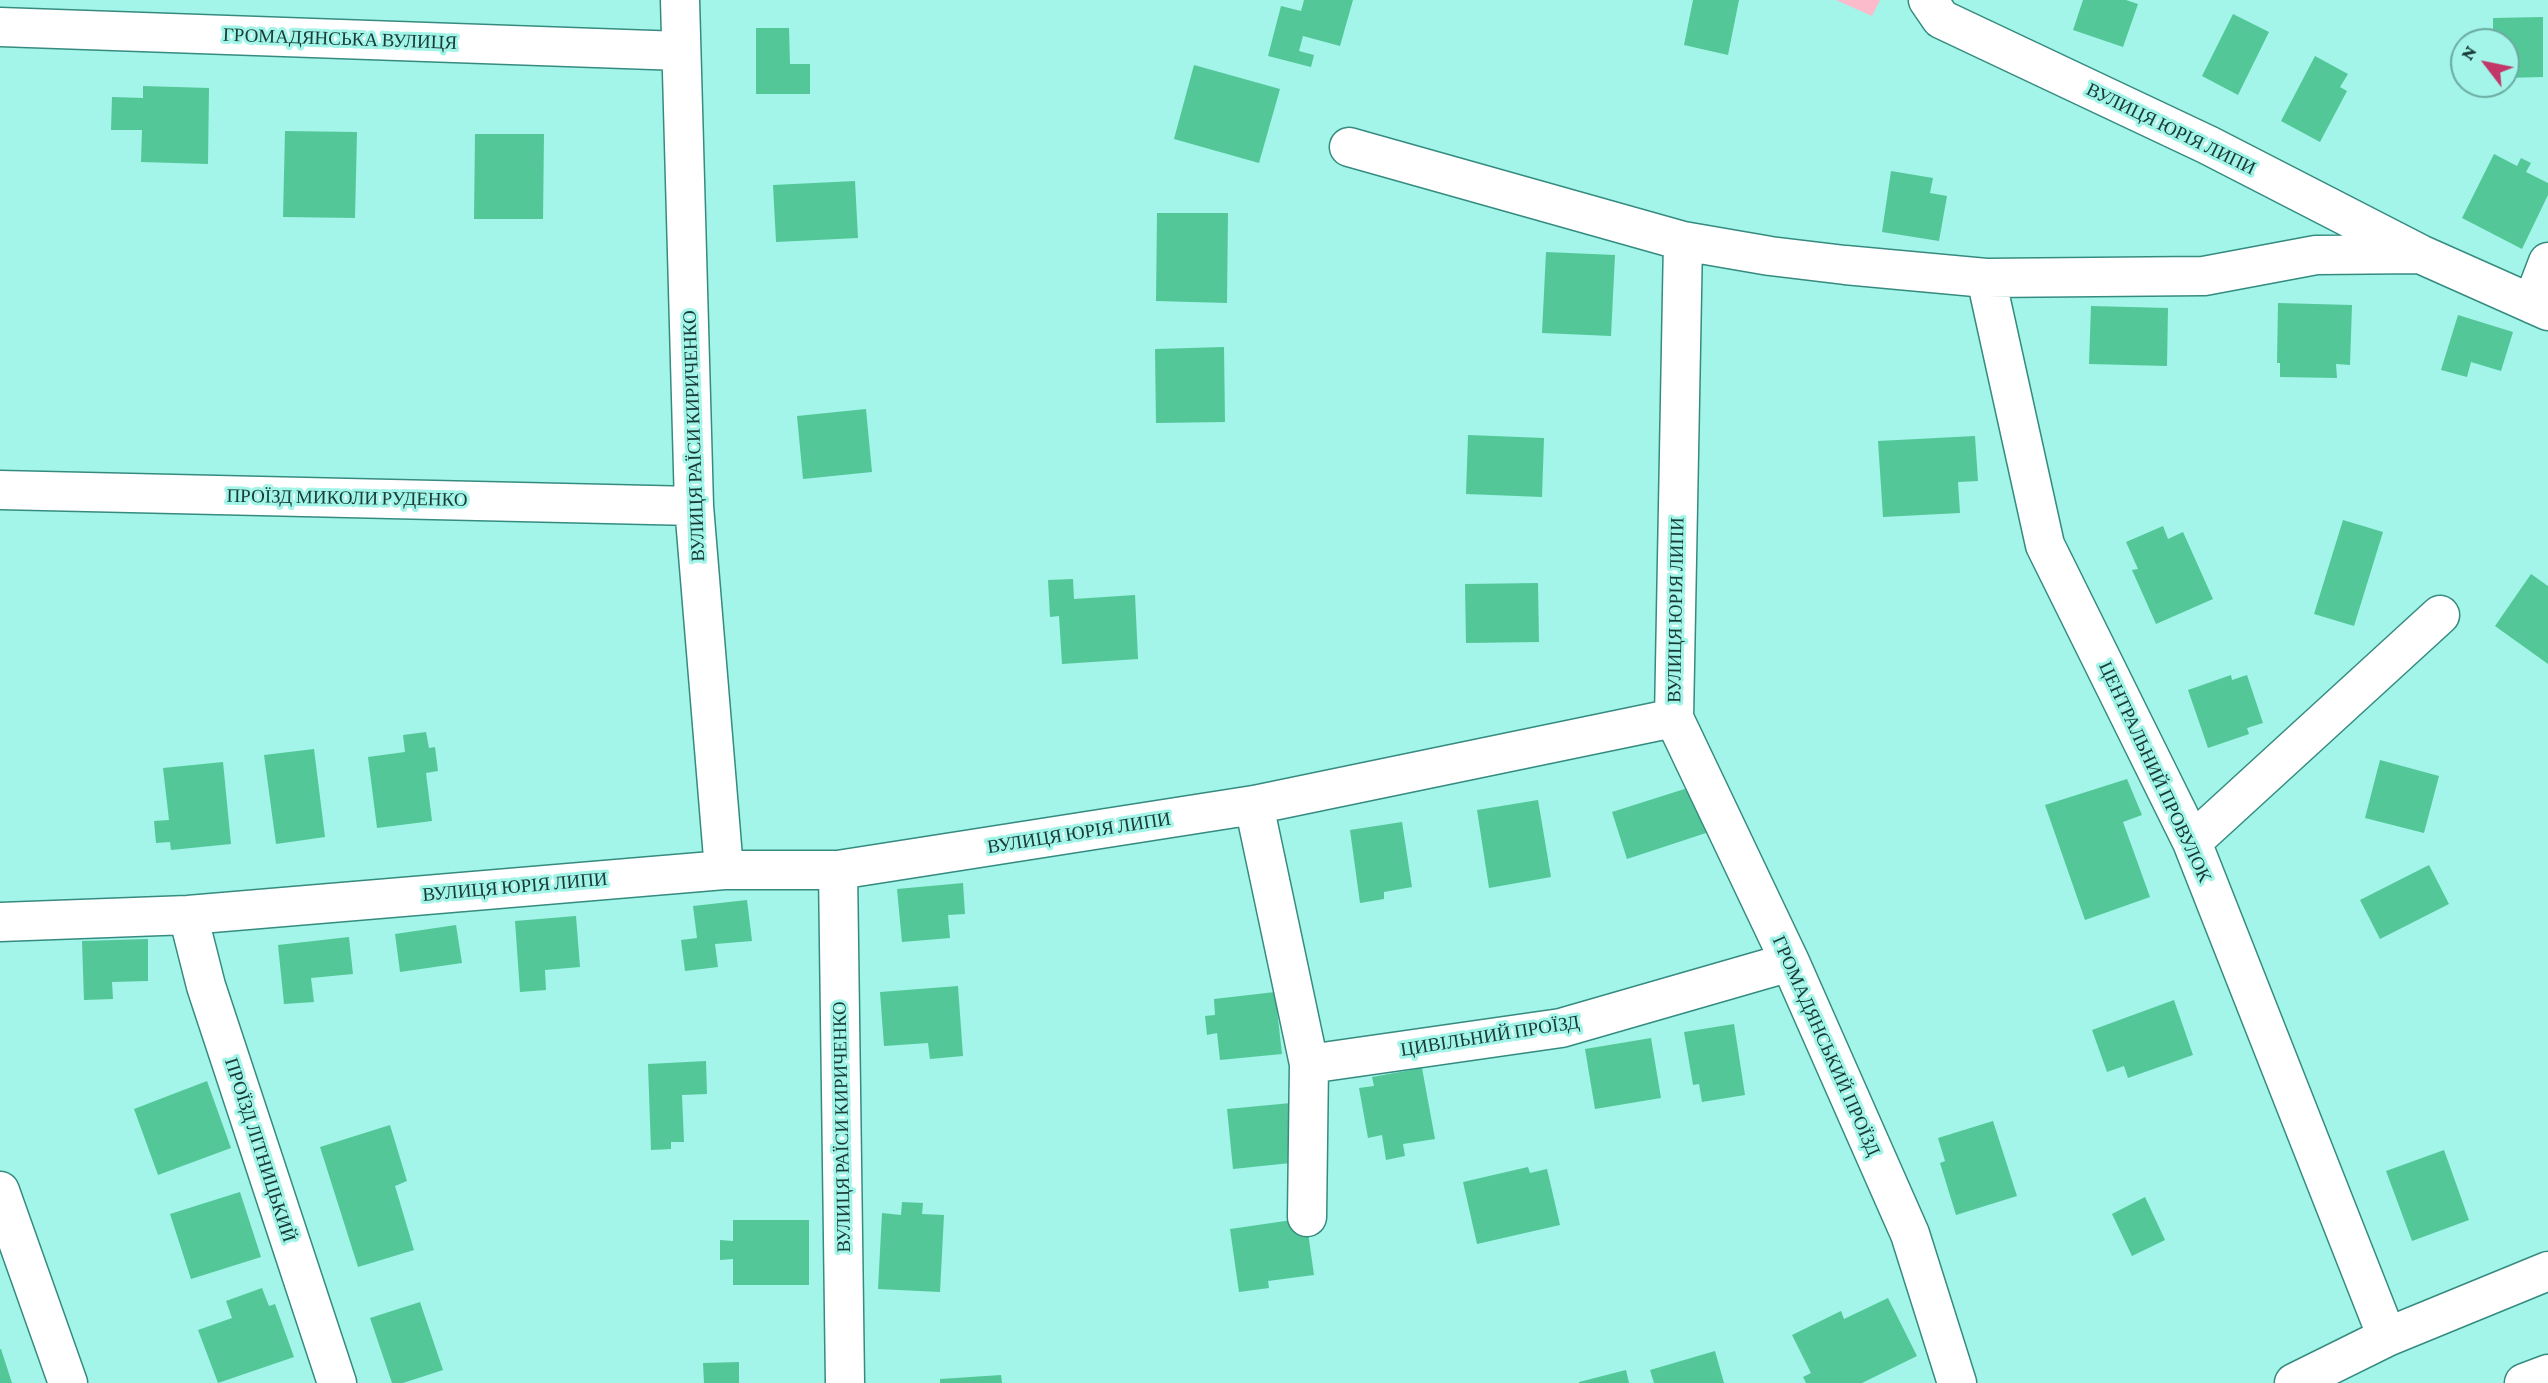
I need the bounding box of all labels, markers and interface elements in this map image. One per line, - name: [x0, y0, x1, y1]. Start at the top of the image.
- street label: ГРОМАДЯНСЬКА ВУЛИЦЯ: [222, 24, 458, 54]
- north arrow: [2450, 28, 2520, 98]
- text: N: [2456, 42, 2481, 64]
- street label: ВУЛИЦЯ ЮРІЯ ЛИПИ: [2083, 78, 2259, 180]
- street label: ВУЛИЦЯ РАЇСИ КИРИЧЕНКО: [678, 310, 710, 562]
- street label: ПРОЇЗД МИКОЛИ РУДЕНКО: [226, 484, 468, 512]
- street label: ВУЛИЦЯ ЮРІЯ ЛИПИ: [1663, 517, 1689, 703]
- street label: ЦЕНТРАЛЬНИЙ ПРОВУЛОК: [2094, 658, 2216, 886]
- street label: ВУЛИЦЯ ЮРІЯ ЛИПИ: [986, 807, 1172, 859]
- street label: ВУЛИЦЯ ЮРІЯ ЛИПИ: [422, 868, 608, 906]
- street label: ГРОМАДЯНСЬКИЙ ПРОЇЗД: [1767, 932, 1885, 1160]
- street label: ВУЛИЦЯ РАЇСИ КИРИЧЕНКО: [828, 1001, 856, 1253]
- street label: ЦИВІЛЬНИЙ ПРОЇЗД: [1399, 1011, 1581, 1061]
- street label: ПРОЇЗД ЛІТНИЦЬКИЙ: [219, 1055, 301, 1245]

